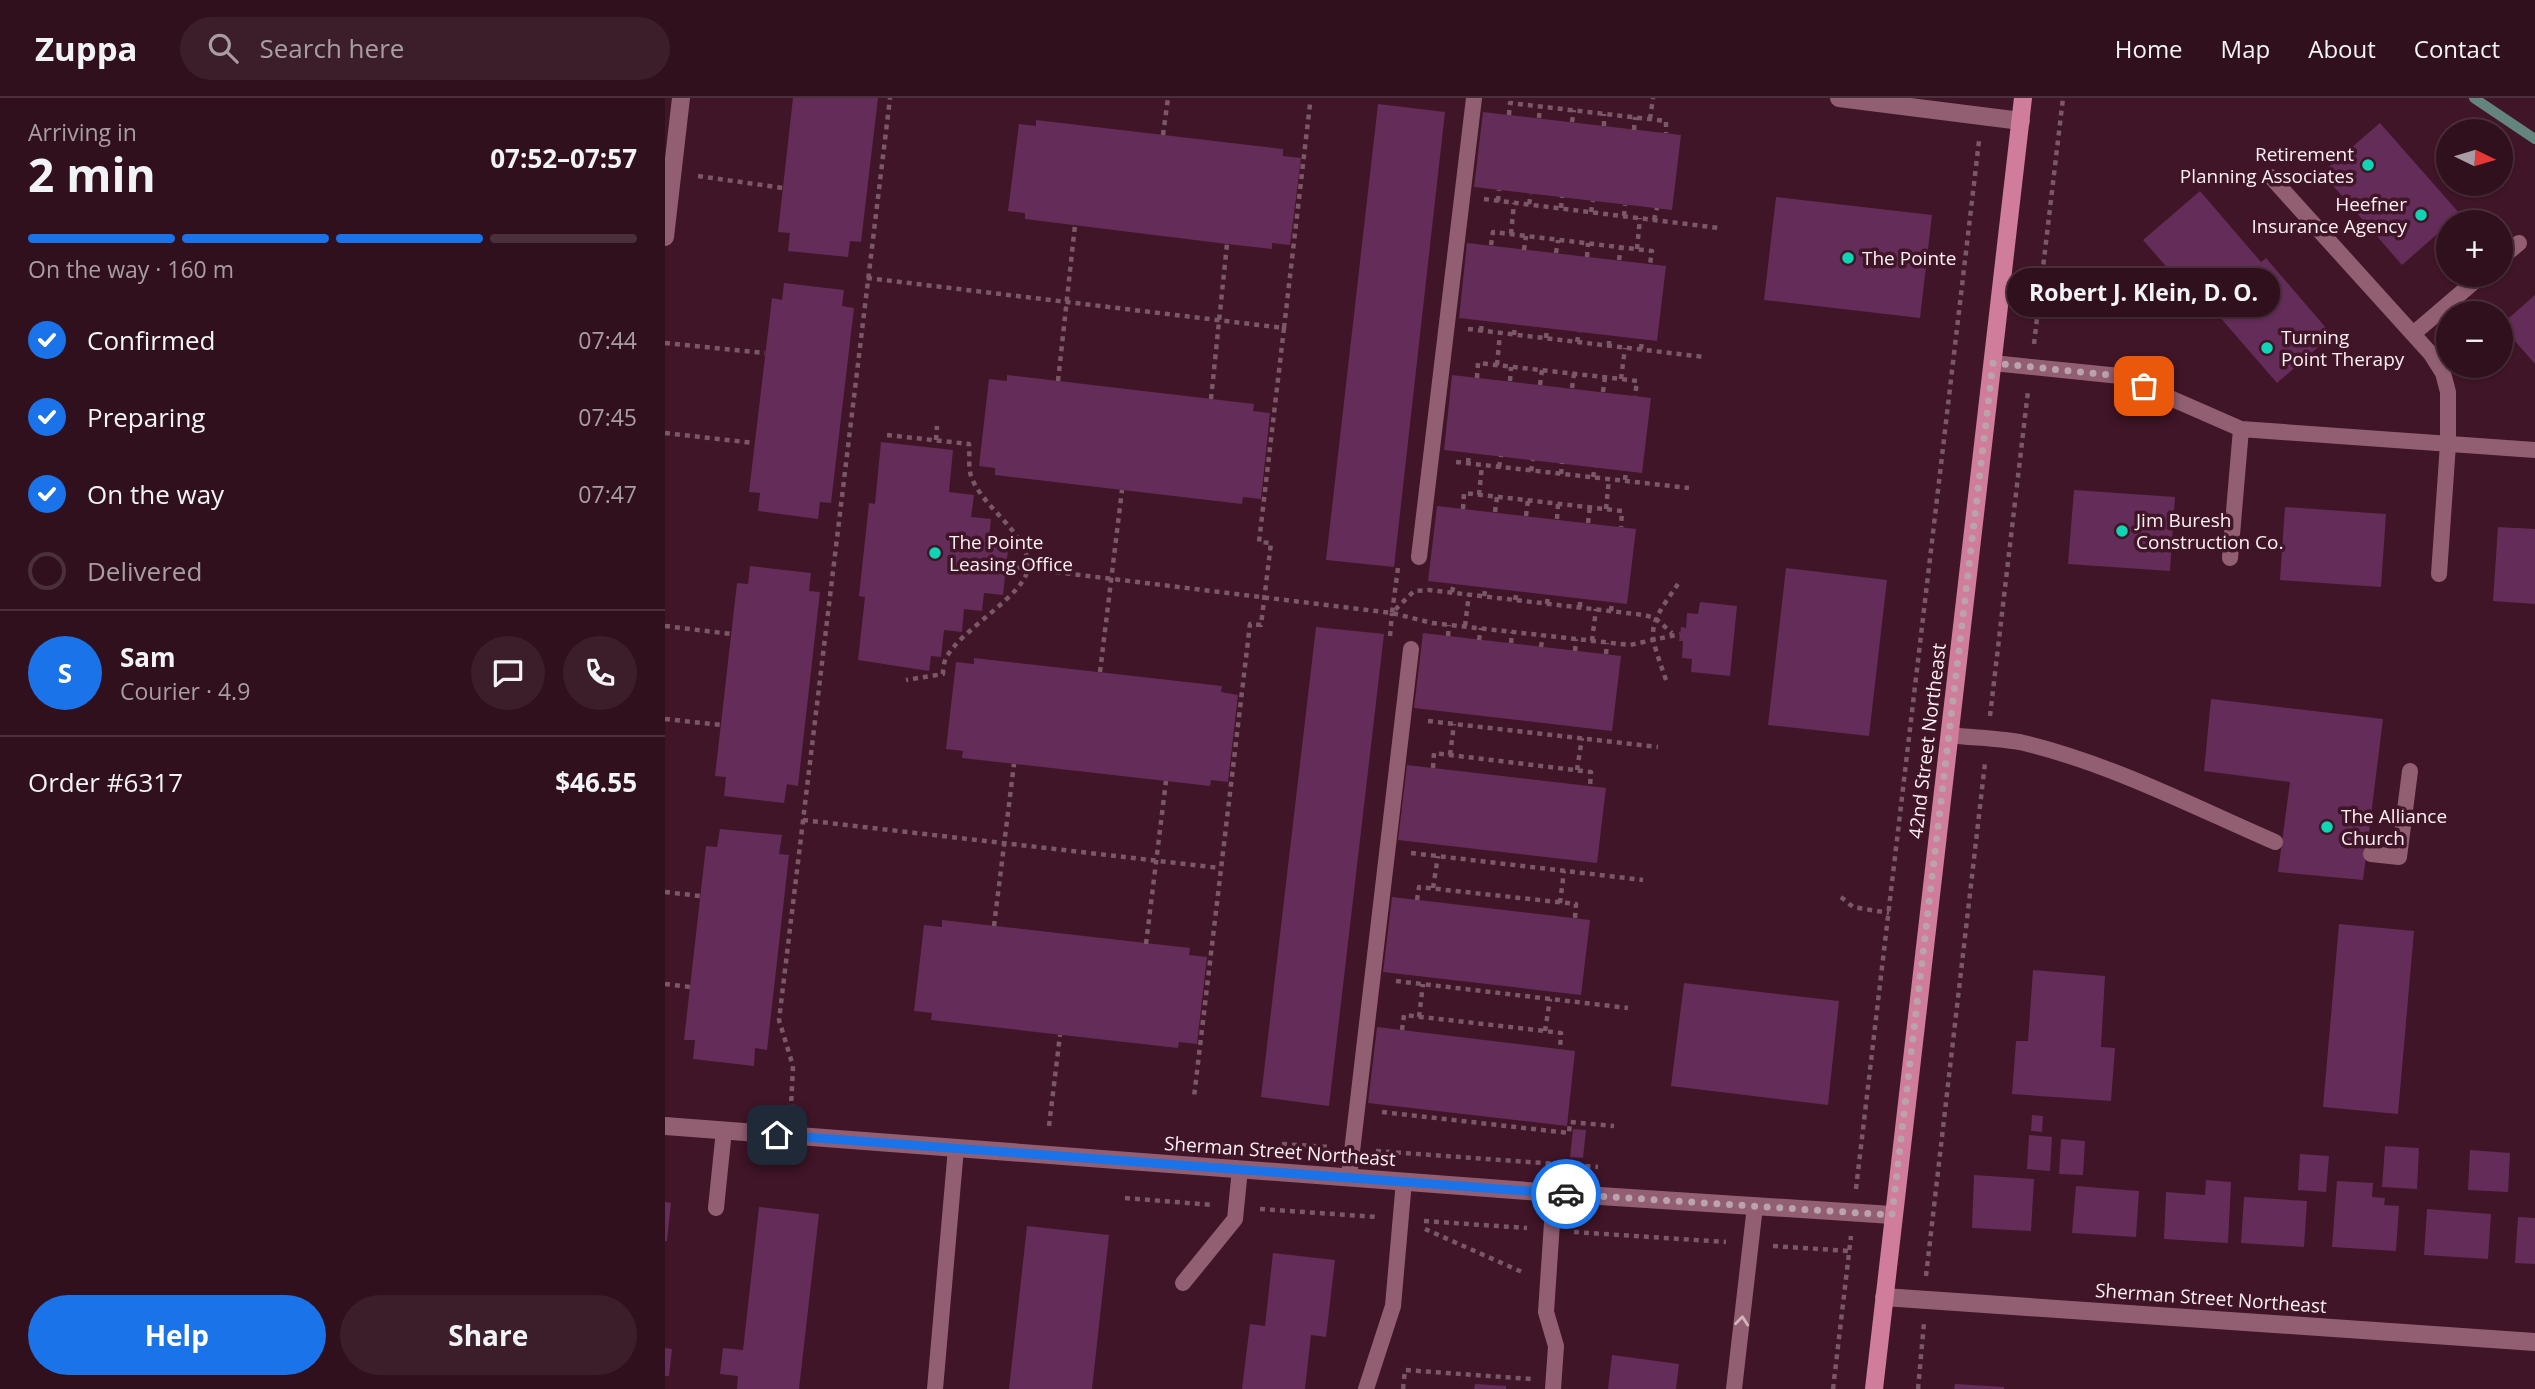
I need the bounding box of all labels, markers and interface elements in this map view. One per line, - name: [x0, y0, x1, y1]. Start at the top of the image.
- search box: [180, 17, 670, 80]
- text: Zuppa: [35, 26, 138, 71]
- icon: search: [204, 29, 242, 67]
- text: Search here: [260, 30, 404, 66]
- text: Home: [2115, 32, 2183, 65]
- text: Map: [2221, 32, 2270, 65]
- text: About: [2308, 32, 2376, 65]
- text: Contact: [2414, 32, 2500, 65]
- text: Arriving in: [28, 116, 137, 148]
- north arrow: [2436, 119, 2513, 196]
- map controls: [2436, 119, 2513, 378]
- text: 07:52–07:57: [490, 140, 637, 176]
- place label: Retirement Planning Associates: [2180, 141, 2354, 189]
- text: 2 min: [28, 143, 156, 205]
- marker: Retirement Planning Associates: [2360, 157, 2376, 173]
- place label: Heefner Insurance Agency: [2251, 191, 2407, 239]
- marker: Heefner Insurance Agency: [2413, 207, 2429, 223]
- button: +: [2436, 210, 2513, 287]
- place label: The Pointe: [1862, 245, 1956, 271]
- marker: The Pointe: [1840, 250, 1856, 266]
- text: On the way · 160 m: [28, 253, 234, 285]
- callout: Robert J. Klein, D. O.: [2007, 267, 2281, 316]
- text: Robert J. Klein, D. O.: [2029, 276, 2258, 308]
- button: −: [2436, 301, 2513, 378]
- icon: check: [28, 321, 66, 359]
- text: Confirmed: [87, 322, 215, 358]
- text: 07:44: [578, 324, 637, 356]
- place label: Turning Point Therapy: [2281, 324, 2405, 372]
- marker: Turning Point Therapy: [2259, 340, 2275, 356]
- pin: [2114, 356, 2174, 416]
- icon: bag: [2125, 367, 2163, 405]
- icon: check: [28, 398, 66, 436]
- text: Preparing: [87, 399, 205, 435]
- text: 07:45: [578, 401, 637, 433]
- icon: check: [28, 475, 66, 513]
- text: On the way: [87, 476, 224, 512]
- text: 07:47: [578, 478, 637, 510]
- place label: Jim Buresh Construction Co.: [2134, 507, 2283, 555]
- marker: Jim Buresh Construction Co.: [2114, 523, 2130, 539]
- place label: The Pointe Leasing Office: [949, 529, 1073, 577]
- marker: The Pointe Leasing Office: [927, 545, 943, 561]
- text: Delivered: [87, 553, 202, 589]
- button: chat: [471, 636, 545, 710]
- button: phone: [563, 636, 637, 710]
- text: Sam: [120, 639, 176, 675]
- street label: 42nd Street Northeast: [1902, 641, 1952, 840]
- text: S: [58, 655, 72, 691]
- text: Courier · 4.9: [120, 675, 250, 707]
- text: Order #6317: [28, 764, 183, 800]
- text: $46.55: [555, 764, 637, 800]
- place label: The Alliance Church: [2341, 803, 2447, 851]
- marker: The Alliance Church: [2319, 819, 2335, 835]
- pin: [747, 1105, 807, 1165]
- icon: home: [758, 1116, 796, 1154]
- street label: Sherman Street Northeast: [1163, 1130, 1397, 1172]
- courier: [1531, 1159, 1601, 1229]
- icon: car: [1547, 1175, 1585, 1213]
- street label: Sherman Street Northeast: [2094, 1277, 2328, 1319]
- button: Help: [28, 1295, 326, 1375]
- button: Share: [340, 1295, 637, 1375]
- one-way arrow: [1734, 1315, 1749, 1327]

